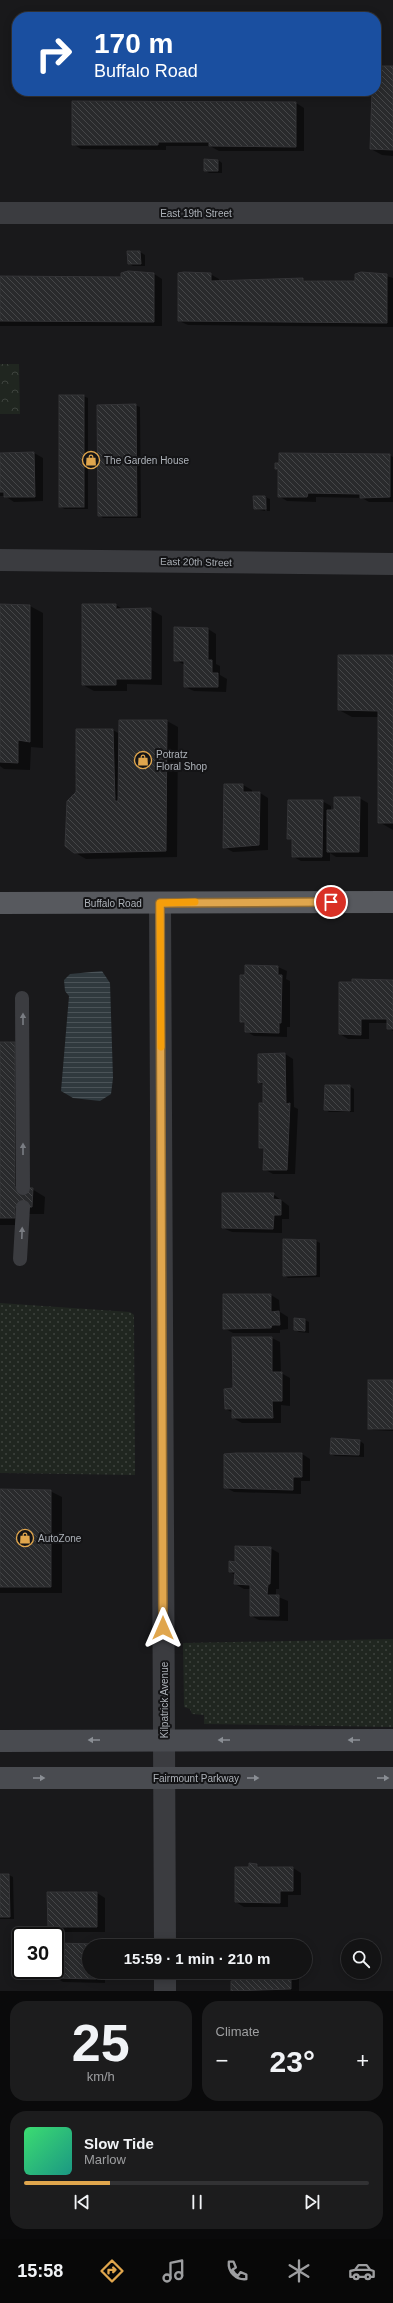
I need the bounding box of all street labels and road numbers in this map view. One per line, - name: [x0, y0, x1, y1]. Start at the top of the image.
- street label: East 19th Street: [160, 208, 232, 219]
- street label: East 20th Street: [160, 556, 232, 568]
- street label: Buffalo Road: [84, 898, 142, 909]
- street label: Kilpatrick Avenue: [159, 1661, 170, 1738]
- street label: Fairmount Parkway: [153, 1773, 239, 1784]

